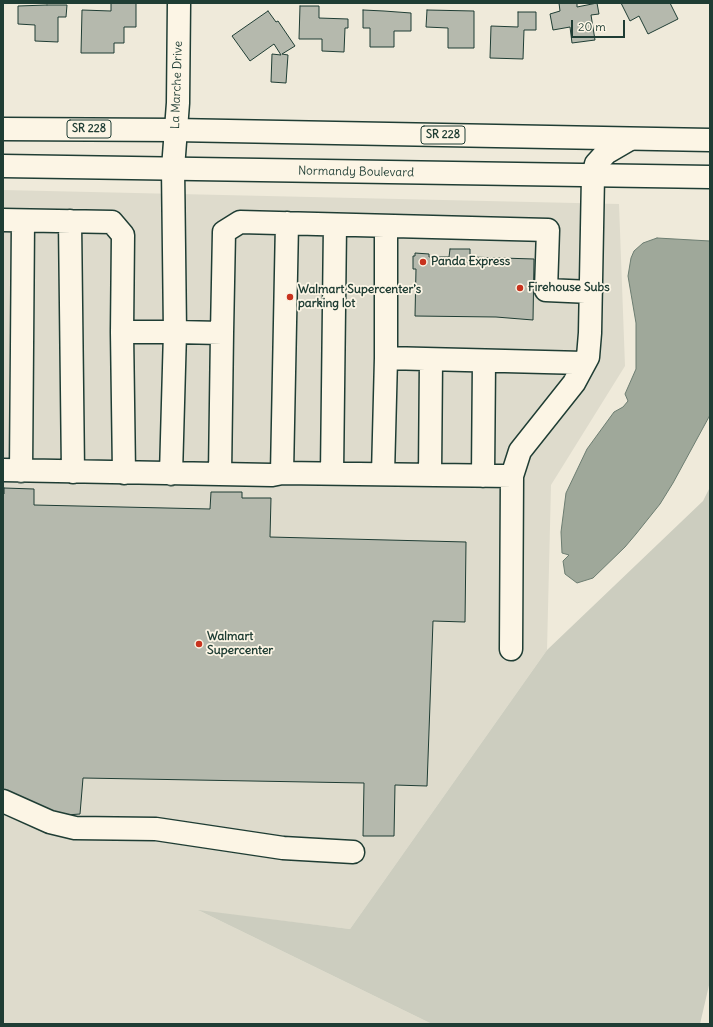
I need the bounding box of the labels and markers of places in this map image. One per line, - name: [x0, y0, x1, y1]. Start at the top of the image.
- place label: Panda Express: [431, 255, 510, 269]
- marker: Panda Express: [418, 257, 428, 267]
- place label: Firehouse Subs: [528, 281, 610, 295]
- place label: Walmart Supercenter's parking lot: [298, 283, 421, 311]
- marker: Firehouse Subs: [515, 283, 525, 293]
- marker: Walmart Supercenter's parking lot: [285, 292, 295, 302]
- place label: Walmart Supercenter: [207, 630, 273, 658]
- marker: Walmart Supercenter: [194, 639, 204, 649]

